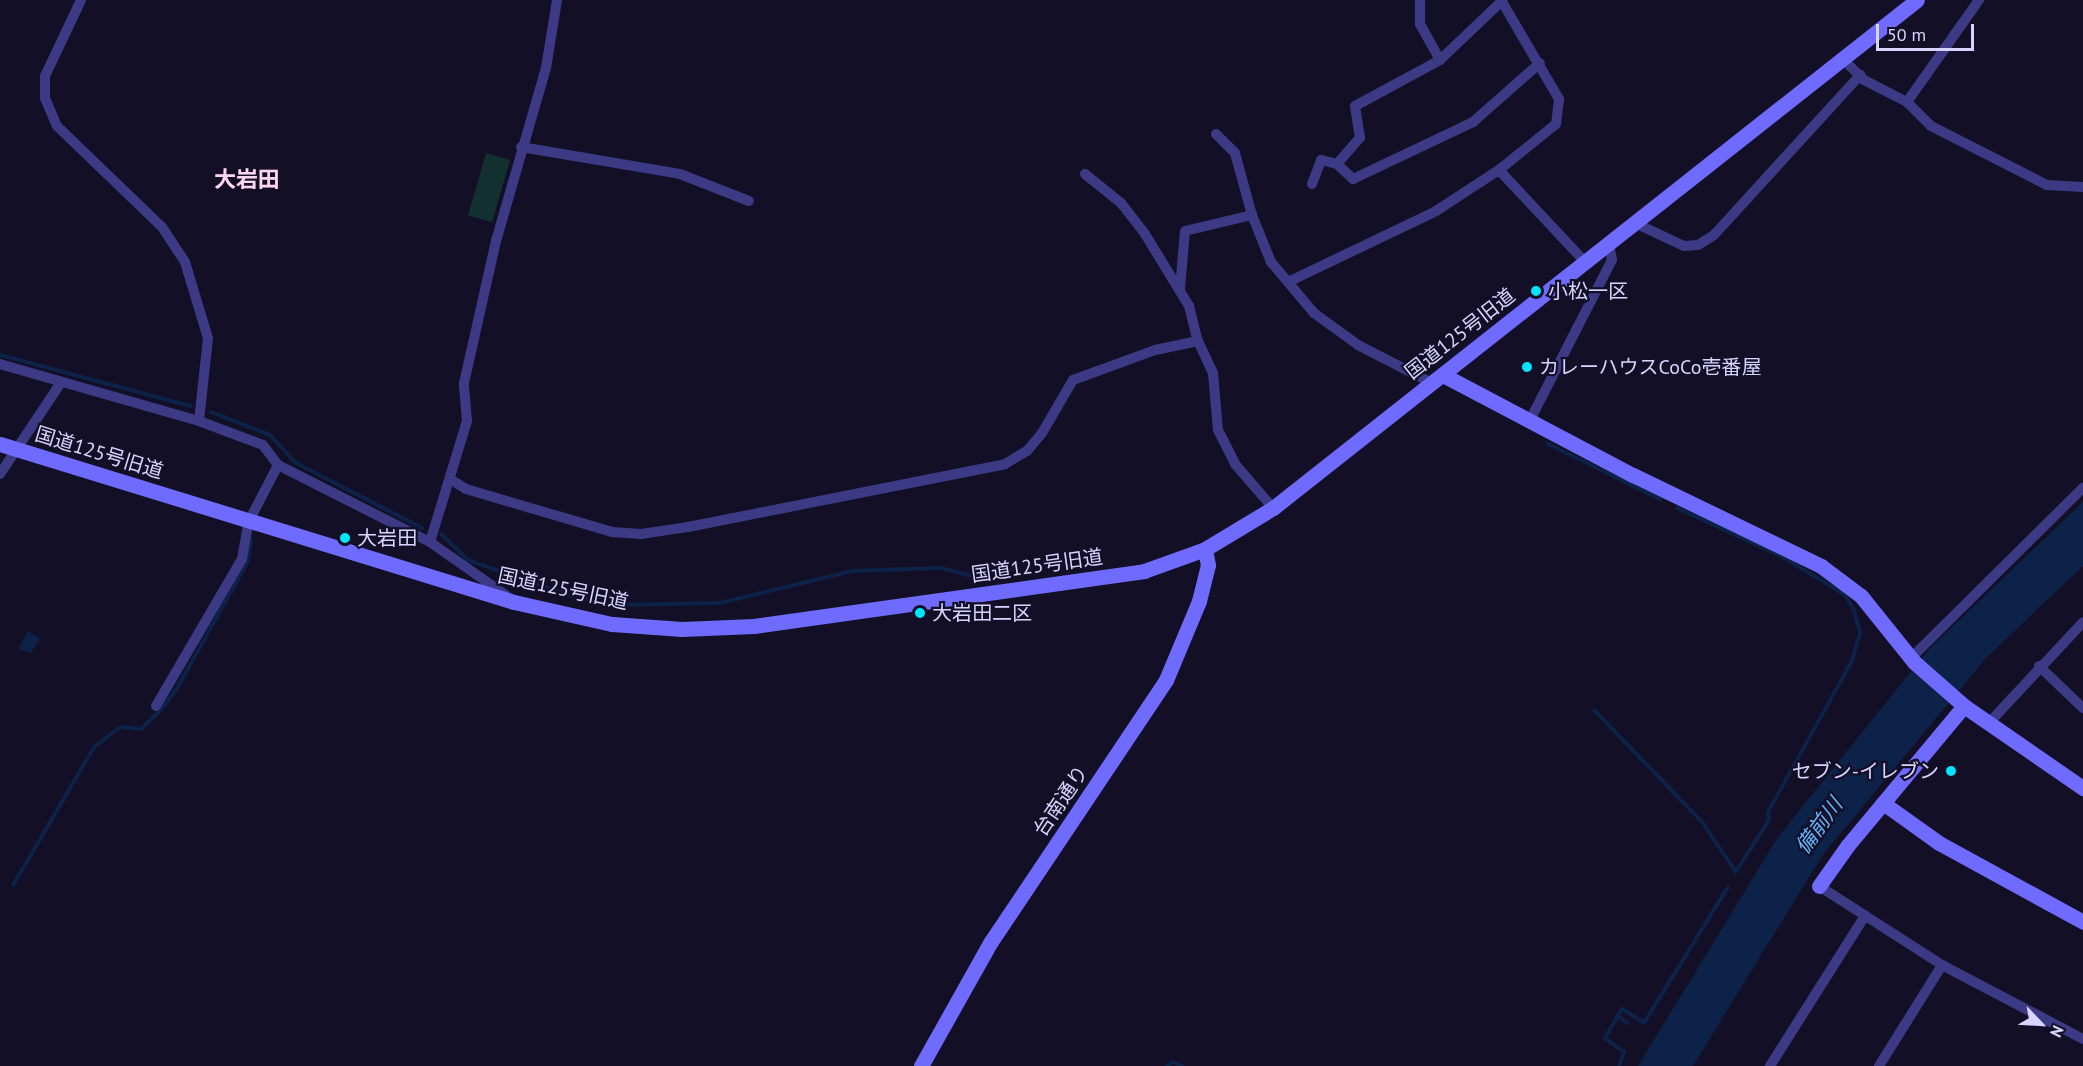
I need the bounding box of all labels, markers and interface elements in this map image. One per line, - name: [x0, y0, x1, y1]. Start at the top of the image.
- scale bar: [1879, 12, 1976, 50]
- text: 50 m: [1887, 23, 1926, 46]
- district label: 大岩田: [214, 167, 280, 193]
- place label: 小松一区: [1548, 279, 1628, 303]
- street label: 国道125号旧道: [1400, 284, 1520, 384]
- marker: 小松一区: [1529, 284, 1543, 298]
- place label: カレーハウスCoCo壱番屋: [1539, 355, 1762, 379]
- marker: カレーハウスCoCo壱番屋: [1520, 360, 1534, 374]
- street label: 国道125号旧道: [32, 422, 166, 484]
- place label: 大岩田: [357, 526, 417, 550]
- marker: 大岩田: [338, 531, 352, 545]
- street label: 国道125号旧道: [970, 545, 1104, 587]
- street label: 国道125号旧道: [496, 563, 630, 615]
- place label: 大岩田二区: [932, 601, 1032, 625]
- marker: 大岩田二区: [913, 606, 927, 620]
- place label: セブン-イレブン: [1792, 759, 1939, 783]
- street label: 台南通り: [1029, 761, 1093, 841]
- marker: セブン-イレブン: [1944, 764, 1958, 778]
- water label: 備前川: [1790, 793, 1848, 859]
- north arrow: [2011, 994, 2071, 1054]
- text: N: [2046, 1023, 2069, 1041]

